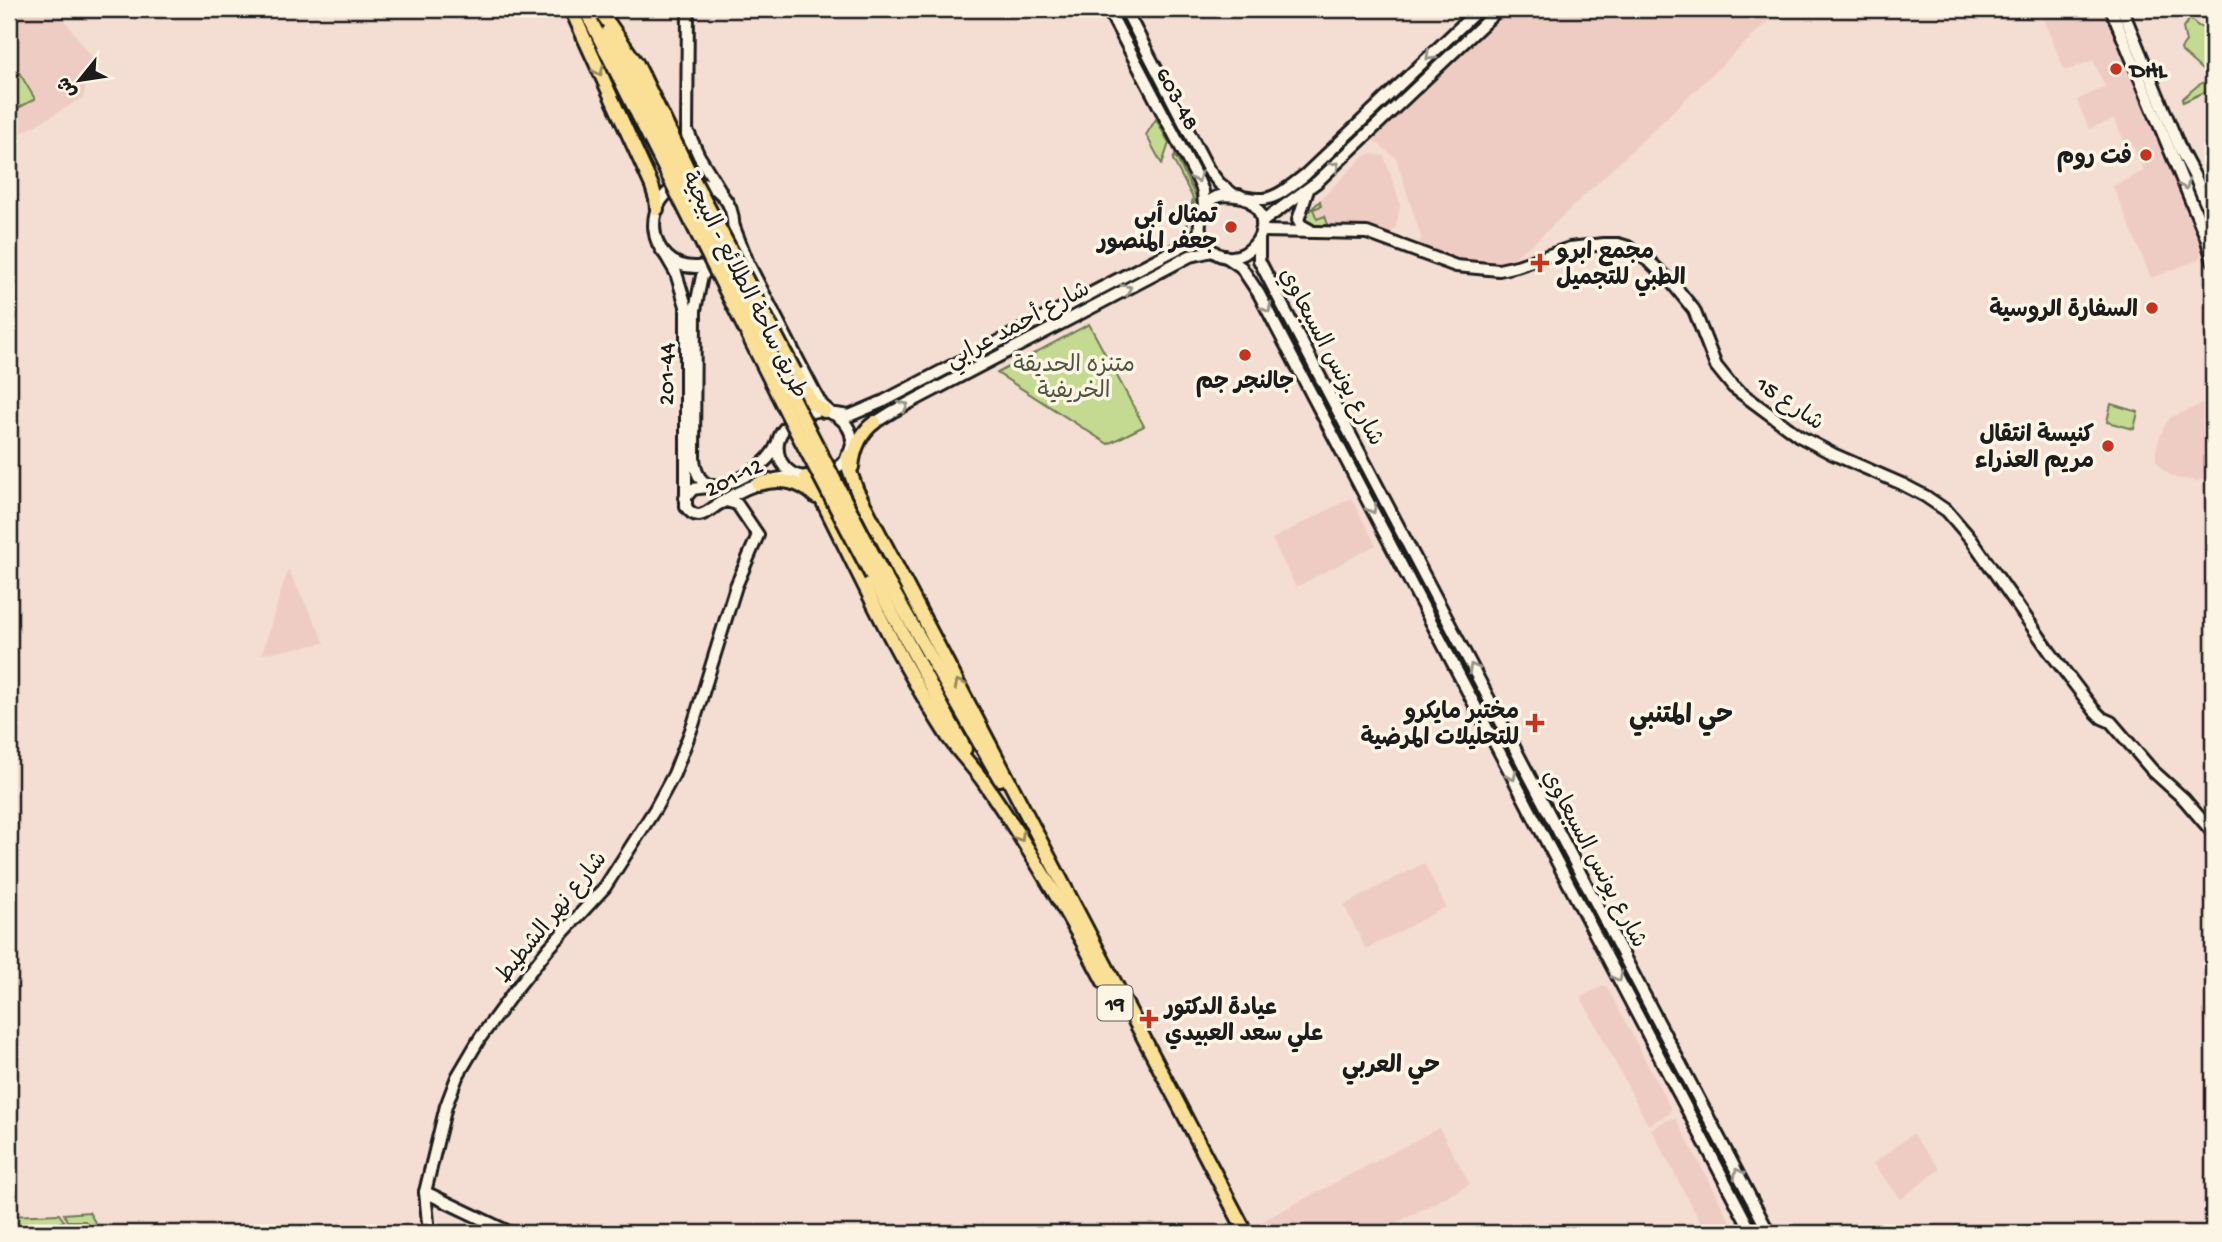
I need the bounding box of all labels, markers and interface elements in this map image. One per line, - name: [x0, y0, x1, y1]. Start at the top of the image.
- north arrow: [46, 46, 116, 116]
- one-way arrow: [1425, 47, 1438, 60]
- place label: DHL: [2128, 59, 2168, 86]
- marker: DHL: [2108, 61, 2124, 77]
- one-way arrow: [591, 64, 605, 76]
- street label: 603-48: [1148, 64, 1204, 136]
- text: ش: [53, 72, 83, 102]
- place label: فت روم: [2057, 143, 2132, 173]
- marker: فت روم: [2138, 147, 2154, 163]
- one-way arrow: [1327, 161, 1340, 174]
- street label: طريق ساحة الطلائع - البيجية: [674, 168, 812, 404]
- one-way arrow: [1188, 171, 1202, 183]
- one-way arrow: [2176, 178, 2190, 190]
- place label: تمثال أبي جعفر المنصور: [1096, 200, 1218, 257]
- marker: تمثال أبي جعفر المنصور: [1223, 219, 1239, 235]
- place label: مجمع ابرو الطبي للتجميل: [1555, 240, 1686, 297]
- marker: مجمع ابرو الطبي للتجميل: [1530, 253, 1550, 273]
- street label: شارع يونس السبعاوي: [1272, 264, 1388, 451]
- street label: شارع أحمد عرابي: [940, 273, 1097, 379]
- one-way arrow: [1120, 284, 1132, 297]
- place label: السفارة الروسية: [1989, 297, 2138, 325]
- marker: السفارة الروسية: [2144, 300, 2160, 316]
- one-way arrow: [1258, 301, 1272, 313]
- street label: 201-44: [654, 342, 683, 406]
- marker: جالنجر جم: [1237, 347, 1253, 363]
- park label: متنزه الحديقة الخريفية: [1013, 353, 1135, 406]
- place label: جالنجر جم: [1196, 370, 1294, 398]
- street label: شارع 15: [1749, 371, 1828, 438]
- one-way arrow: [897, 401, 909, 414]
- place label: كنيسة انتقال مريم العذراء: [1975, 422, 2095, 477]
- marker: كنيسة انتقال مريم العذراء: [2100, 438, 2116, 454]
- street label: 201-12: [701, 454, 768, 505]
- one-way arrow: [1364, 502, 1378, 514]
- one-way arrow: [1467, 662, 1481, 675]
- one-way arrow: [953, 679, 967, 691]
- place label: مختبر مايكرو للتحليلات المرضية: [1361, 700, 1519, 753]
- district label: حي المتنبي: [1629, 702, 1733, 737]
- marker: مختبر مايكرو للتحليلات المرضية: [1525, 713, 1545, 733]
- street label: شارع يونس السبعاوي: [1535, 766, 1651, 953]
- one-way arrow: [1504, 769, 1518, 781]
- one-way arrow: [1012, 829, 1024, 842]
- street label: شارع نهر الشطيط: [491, 847, 614, 990]
- one-way arrow: [1610, 970, 1623, 982]
- road number: 19: [1098, 986, 1132, 1020]
- place label: عيادة الدكتور علي سعد العبيدي: [1163, 996, 1323, 1053]
- marker: عيادة الدكتور علي سعد العبيدي: [1139, 1009, 1159, 1029]
- district label: حي العربي: [1342, 1053, 1440, 1085]
- one-way arrow: [1733, 1168, 1746, 1180]

